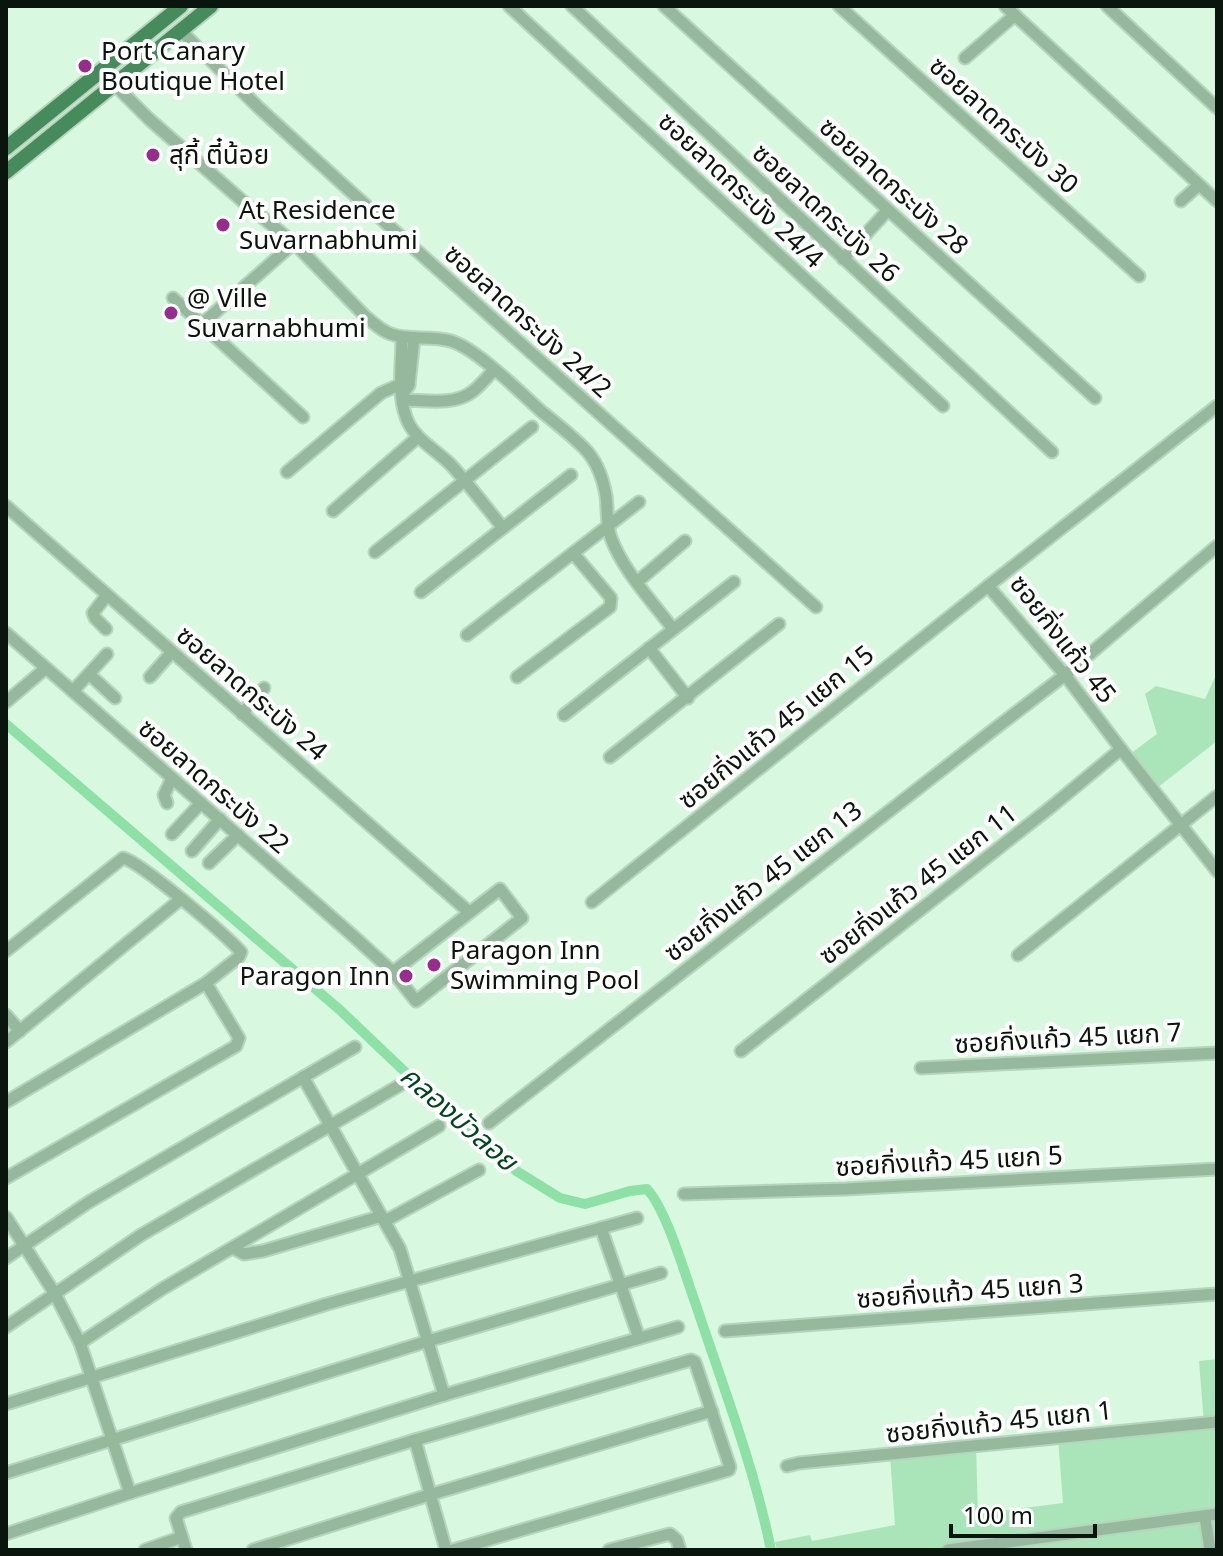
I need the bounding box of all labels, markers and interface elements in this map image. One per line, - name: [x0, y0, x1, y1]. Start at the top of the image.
- place label: Port Canary Boutique Hotel: [101, 32, 285, 102]
- street label: ซอยลาดกระบัง 30: [920, 47, 1087, 204]
- marker: Port Canary Boutique Hotel: [76, 57, 94, 75]
- street label: ซอยลาดกระบัง 24/4: [648, 103, 832, 278]
- street label: ซอยลาดกระบัง 28: [810, 108, 977, 265]
- street label: ซอยลาดกระบัง 26: [742, 134, 908, 293]
- place label: สุกี้ ตี๋น้อย: [169, 136, 269, 176]
- marker: สุกี้ ตี๋น้อย: [144, 146, 162, 164]
- place label: At Residence Suvarnabhumi: [239, 191, 418, 261]
- marker: At Residence Suvarnabhumi: [214, 216, 232, 234]
- street label: ซอยลาดกระบัง 24/2: [434, 235, 620, 408]
- place label: @ Ville Suvarnabhumi: [187, 279, 366, 349]
- marker: @ Ville Suvarnabhumi: [162, 304, 180, 322]
- street label: ซอยกิ่งแก้ว 45: [999, 567, 1125, 713]
- street label: ซอยลาดกระบัง 24: [167, 616, 336, 771]
- street label: ซอยกิ่งแก้ว 45 แยก 15: [670, 636, 883, 820]
- street label: ซอยลาดกระบัง 22: [129, 709, 298, 864]
- street label: ซอยกิ่งแก้ว 45 แยก 13: [656, 791, 871, 972]
- street label: ซอยกิ่งแก้ว 45 แยก 11: [811, 794, 1026, 975]
- place label: Paragon Inn Swimming Pool: [450, 931, 639, 1001]
- marker: Paragon Inn Swimming Pool: [425, 956, 443, 974]
- place label: Paragon Inn: [239, 957, 390, 997]
- marker: Paragon Inn: [397, 967, 415, 985]
- street label: ซอยกิ่งแก้ว 45 แยก 7: [953, 1013, 1183, 1065]
- water label: คลองบัวลอย: [390, 1056, 528, 1184]
- street label: ซอยกิ่งแก้ว 45 แยก 5: [834, 1136, 1064, 1188]
- street label: ซอยกิ่งแก้ว 45 แยก 3: [855, 1264, 1085, 1320]
- street label: ซอยกิ่งแก้ว 45 แยก 1: [884, 1391, 1114, 1455]
- scale bar: [951, 1488, 1095, 1538]
- text: 100 m: [963, 1499, 1033, 1535]

